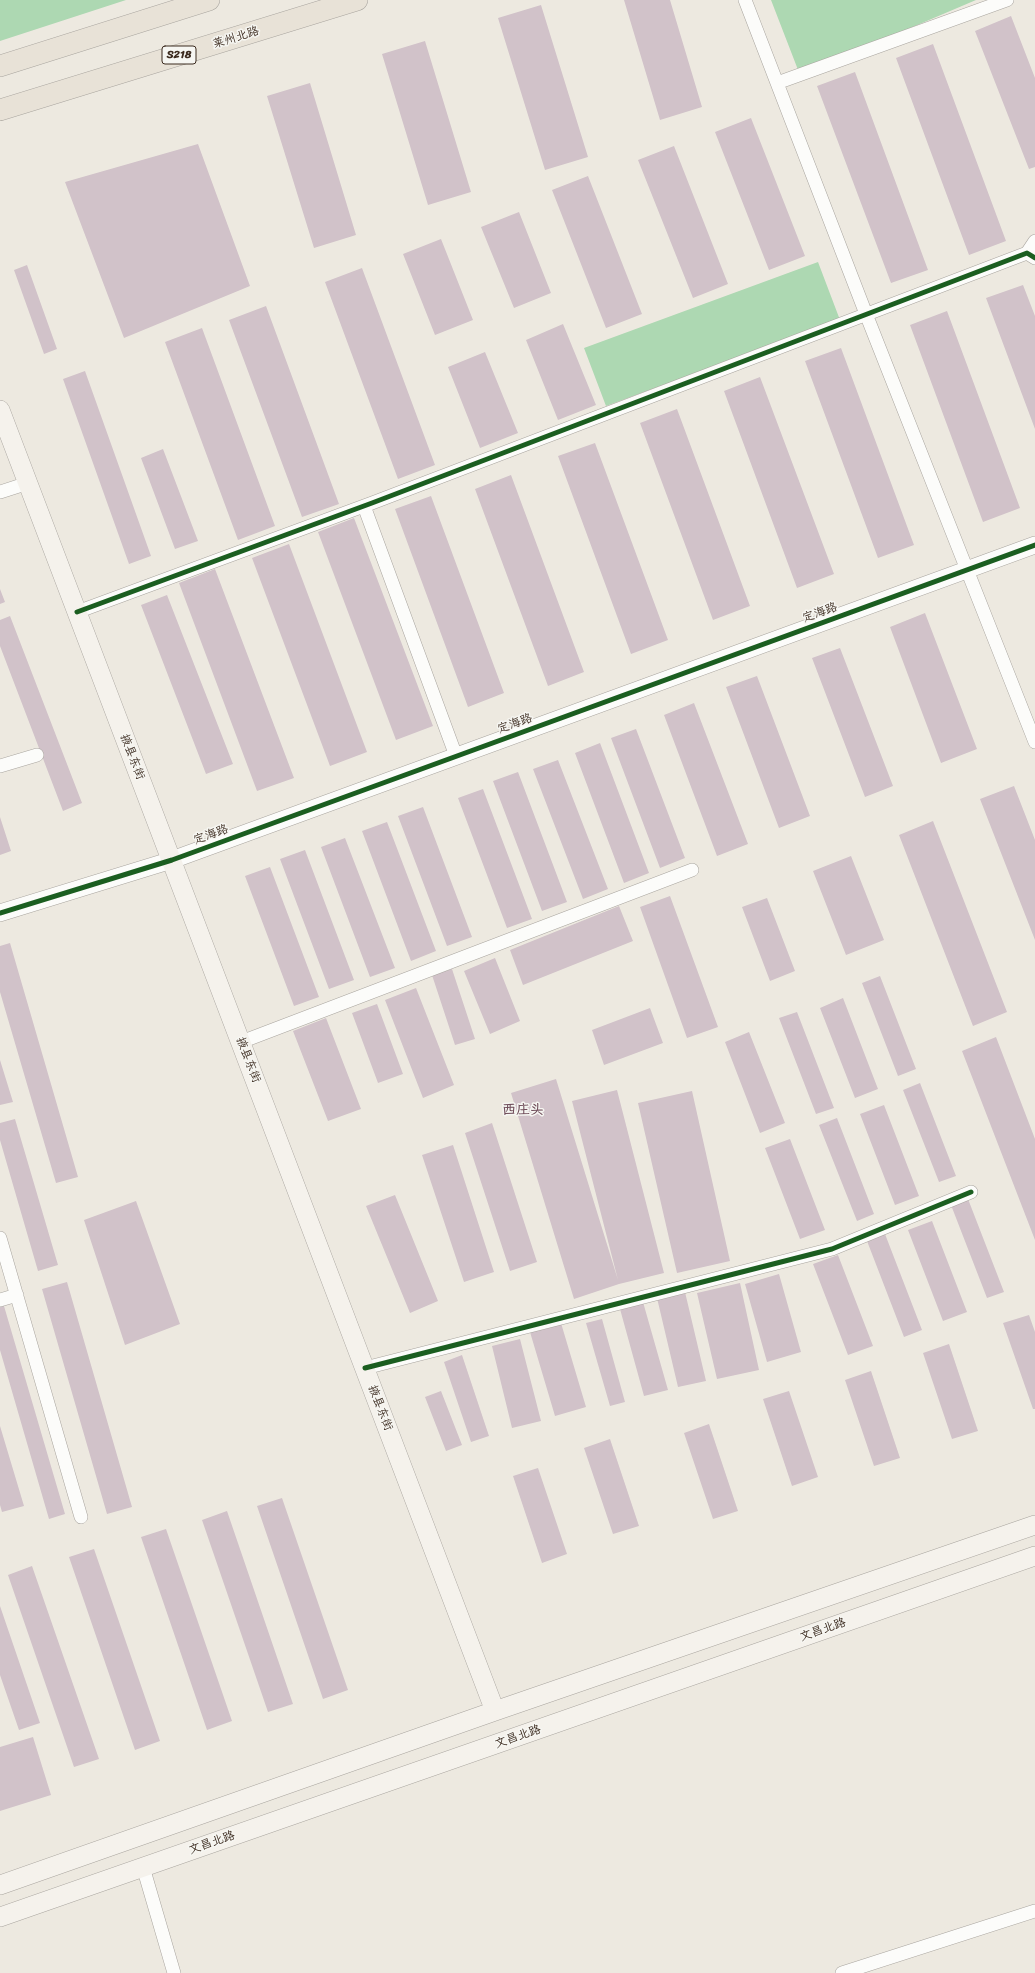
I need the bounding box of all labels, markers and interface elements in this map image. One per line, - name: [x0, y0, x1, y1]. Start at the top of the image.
- street label: 莱州北路: [211, 24, 261, 52]
- road number: S218: [162, 46, 196, 64]
- street label: 定海路: [801, 600, 839, 626]
- street label: 定海路: [496, 711, 534, 737]
- street label: 掖县东街: [117, 732, 147, 782]
- street label: 定海路: [192, 822, 230, 848]
- street label: 掖县东街: [233, 1035, 263, 1085]
- district label: 西庄头: [502, 1102, 544, 1118]
- street label: 掖县东街: [365, 1383, 395, 1433]
- street label: 文昌北路: [798, 1615, 848, 1645]
- street label: 文昌北路: [493, 1722, 543, 1752]
- street label: 文昌北路: [187, 1828, 237, 1858]

